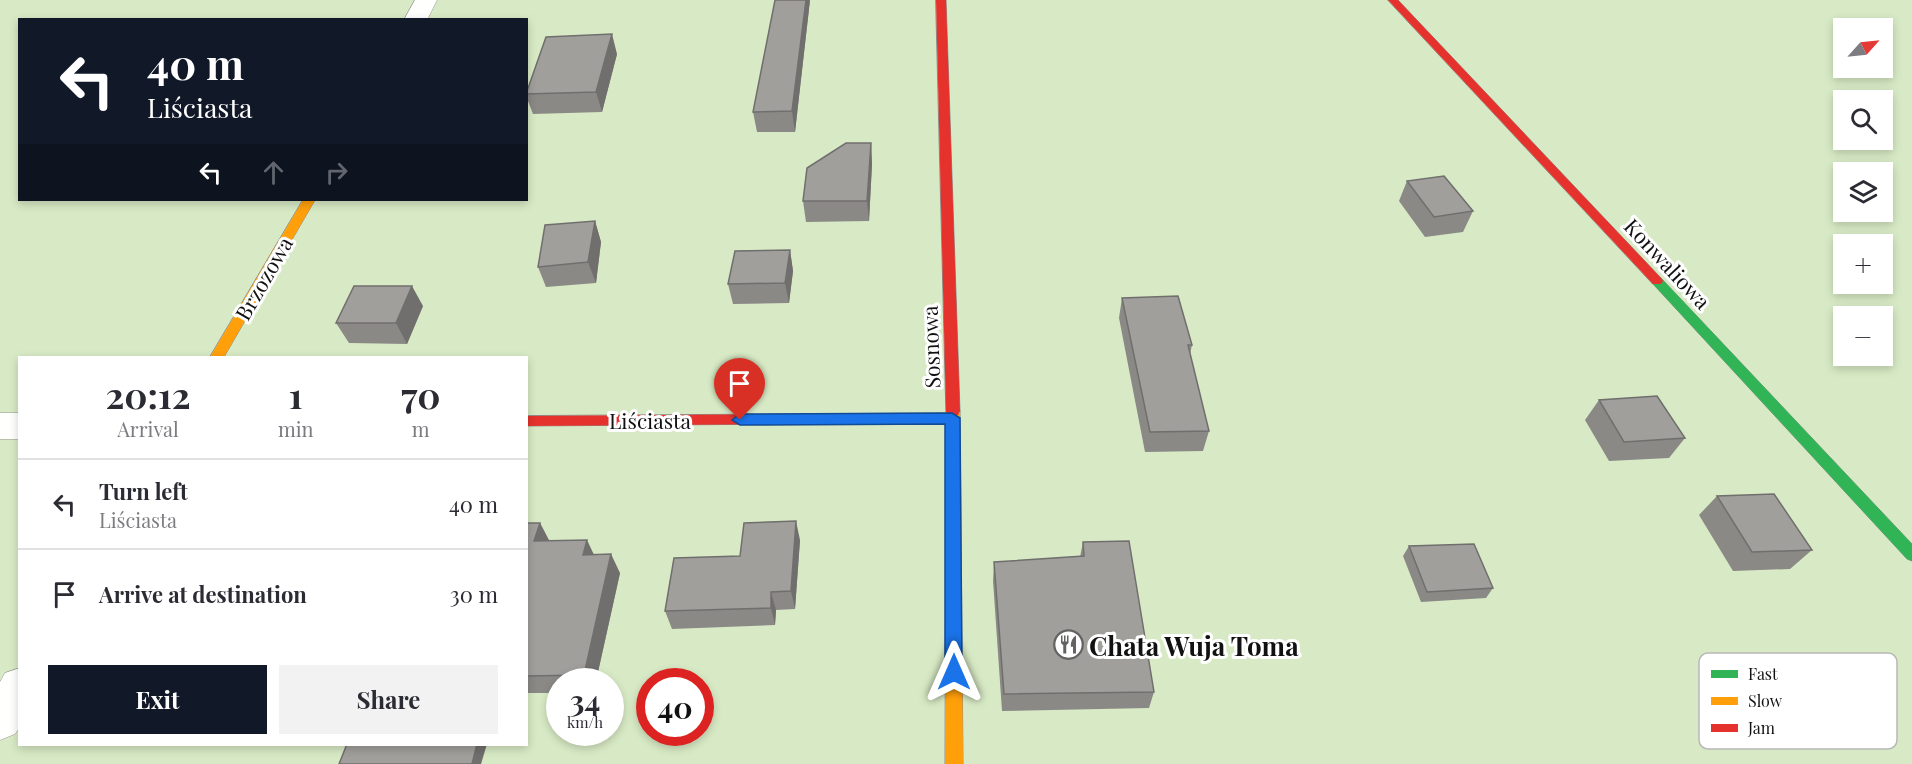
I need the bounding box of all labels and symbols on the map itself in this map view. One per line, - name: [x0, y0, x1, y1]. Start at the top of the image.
- north arrow: [1833, 18, 1893, 78]
- street label: Konwaliowa: [1619, 212, 1718, 315]
- street label: Brzozowa: [228, 231, 298, 325]
- street label: Sosnowa: [915, 305, 945, 389]
- pin: [714, 358, 765, 420]
- street label: Liściasta: [609, 406, 692, 434]
- place label: Chata Wuja Toma: [1089, 628, 1299, 663]
- restaurant icon: Chata Wuja Toma: [1052, 629, 1084, 661]
- position arrow: [922, 640, 986, 704]
- legend: [1699, 653, 1897, 749]
- text: Fast: [1748, 663, 1778, 684]
- speed limit sign: 40: [636, 668, 714, 746]
- text: Slow: [1748, 690, 1783, 711]
- text: Jam: [1747, 717, 1775, 738]

